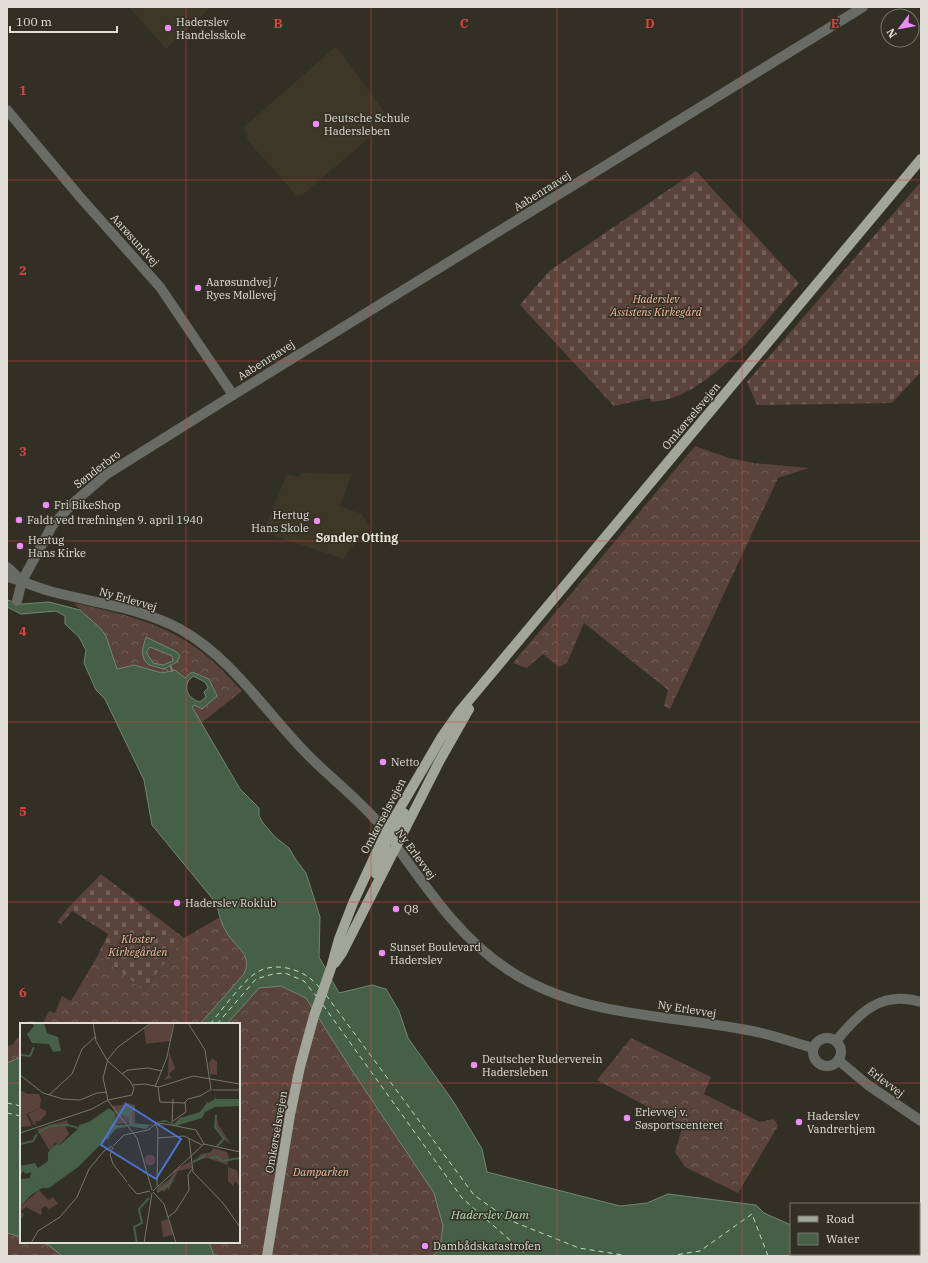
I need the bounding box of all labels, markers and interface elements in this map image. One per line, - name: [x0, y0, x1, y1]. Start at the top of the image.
- scale bar: [10, 8, 117, 34]
- north arrow: [880, 8, 920, 48]
- text: 100 m: [16, 14, 52, 29]
- place label: Haderslev Handelsskole: [176, 15, 246, 42]
- text: B: [273, 15, 283, 32]
- text: C: [460, 15, 469, 32]
- text: D: [645, 15, 655, 32]
- text: E: [831, 15, 839, 32]
- marker: Haderslev Handelsskole: [163, 23, 173, 33]
- text: N: [883, 26, 900, 41]
- text: 1: [19, 82, 27, 99]
- place label: Deutsche Schule Hadersleben: [324, 111, 410, 138]
- marker: Deutsche Schule Hadersleben: [311, 119, 321, 129]
- street label: Aabenraavej: [511, 168, 573, 214]
- street label: Aarøsundvej: [108, 211, 162, 269]
- text: 2: [19, 262, 27, 279]
- place label: Aarøsundvej / Ryes Møllevej: [206, 275, 278, 302]
- marker: Aarøsundvej / Ryes Møllevej: [193, 283, 203, 293]
- park label: Haderslev Assistens Kirkegård: [609, 292, 703, 319]
- street label: Aabenraavej: [235, 337, 297, 383]
- street label: Omkørselsvejen: [659, 380, 723, 452]
- text: 3: [19, 443, 27, 460]
- street label: Sønderbro: [71, 447, 123, 491]
- place label: Fri BikeShop: [54, 498, 121, 512]
- marker: Fri BikeShop: [41, 500, 51, 510]
- place label: Hertug Hans Skole: [251, 508, 309, 535]
- place label: Faldt ved træfningen 9. april 1940: [27, 513, 203, 527]
- marker: Faldt ved træfningen 9. april 1940: [14, 515, 24, 525]
- marker: Hertug Hans Skole: [312, 516, 322, 526]
- district label: Sønder Otting: [316, 530, 398, 545]
- place label: Hertug Hans Kirke: [28, 533, 86, 560]
- marker: Hertug Hans Kirke: [15, 541, 25, 551]
- street label: Ny Erlevvej: [98, 584, 158, 614]
- text: 4: [19, 623, 27, 640]
- place label: Netto: [391, 755, 419, 769]
- marker: Netto: [378, 757, 388, 767]
- street label: Omkørselsvejen: [357, 776, 409, 856]
- text: 5: [19, 803, 27, 820]
- street label: Ny Erlevvej: [393, 826, 439, 882]
- place label: Haderslev Roklub: [185, 896, 277, 910]
- marker: Haderslev Roklub: [172, 898, 182, 908]
- place label: Q8: [404, 902, 418, 916]
- marker: Q8: [391, 904, 401, 914]
- park label: Kloster Kirkegården: [108, 932, 168, 959]
- place label: Sunset Boulevard Haderslev: [390, 940, 481, 967]
- marker: Sunset Boulevard Haderslev: [377, 948, 387, 958]
- text: 6: [19, 984, 27, 1001]
- street label: Ny Erlevvej: [657, 997, 717, 1021]
- inset map: [20, 1023, 240, 1243]
- place label: Deutscher Ruderverein Hadersleben: [482, 1052, 602, 1079]
- marker: Deutscher Ruderverein Hadersleben: [469, 1060, 479, 1070]
- street label: Erlevvej: [865, 1064, 907, 1100]
- street label: Omkørselsvejen: [262, 1090, 290, 1174]
- place label: Erlevvej v. Søsportscenteret: [635, 1105, 723, 1132]
- place label: Haderslev Vandrerhjem: [807, 1109, 876, 1136]
- marker: Erlevvej v. Søsportscenteret: [622, 1113, 632, 1123]
- marker: Haderslev Vandrerhjem: [794, 1117, 804, 1127]
- park label: Damparken: [292, 1165, 350, 1179]
- legend: [790, 1203, 920, 1255]
- water label: Haderslev Dam: [450, 1207, 529, 1222]
- text: Road: [826, 1211, 855, 1226]
- text: Water: [826, 1231, 860, 1246]
- place label: Dambådskatastrofen: [433, 1239, 541, 1253]
- marker: Dambådskatastrofen: [420, 1241, 430, 1251]

